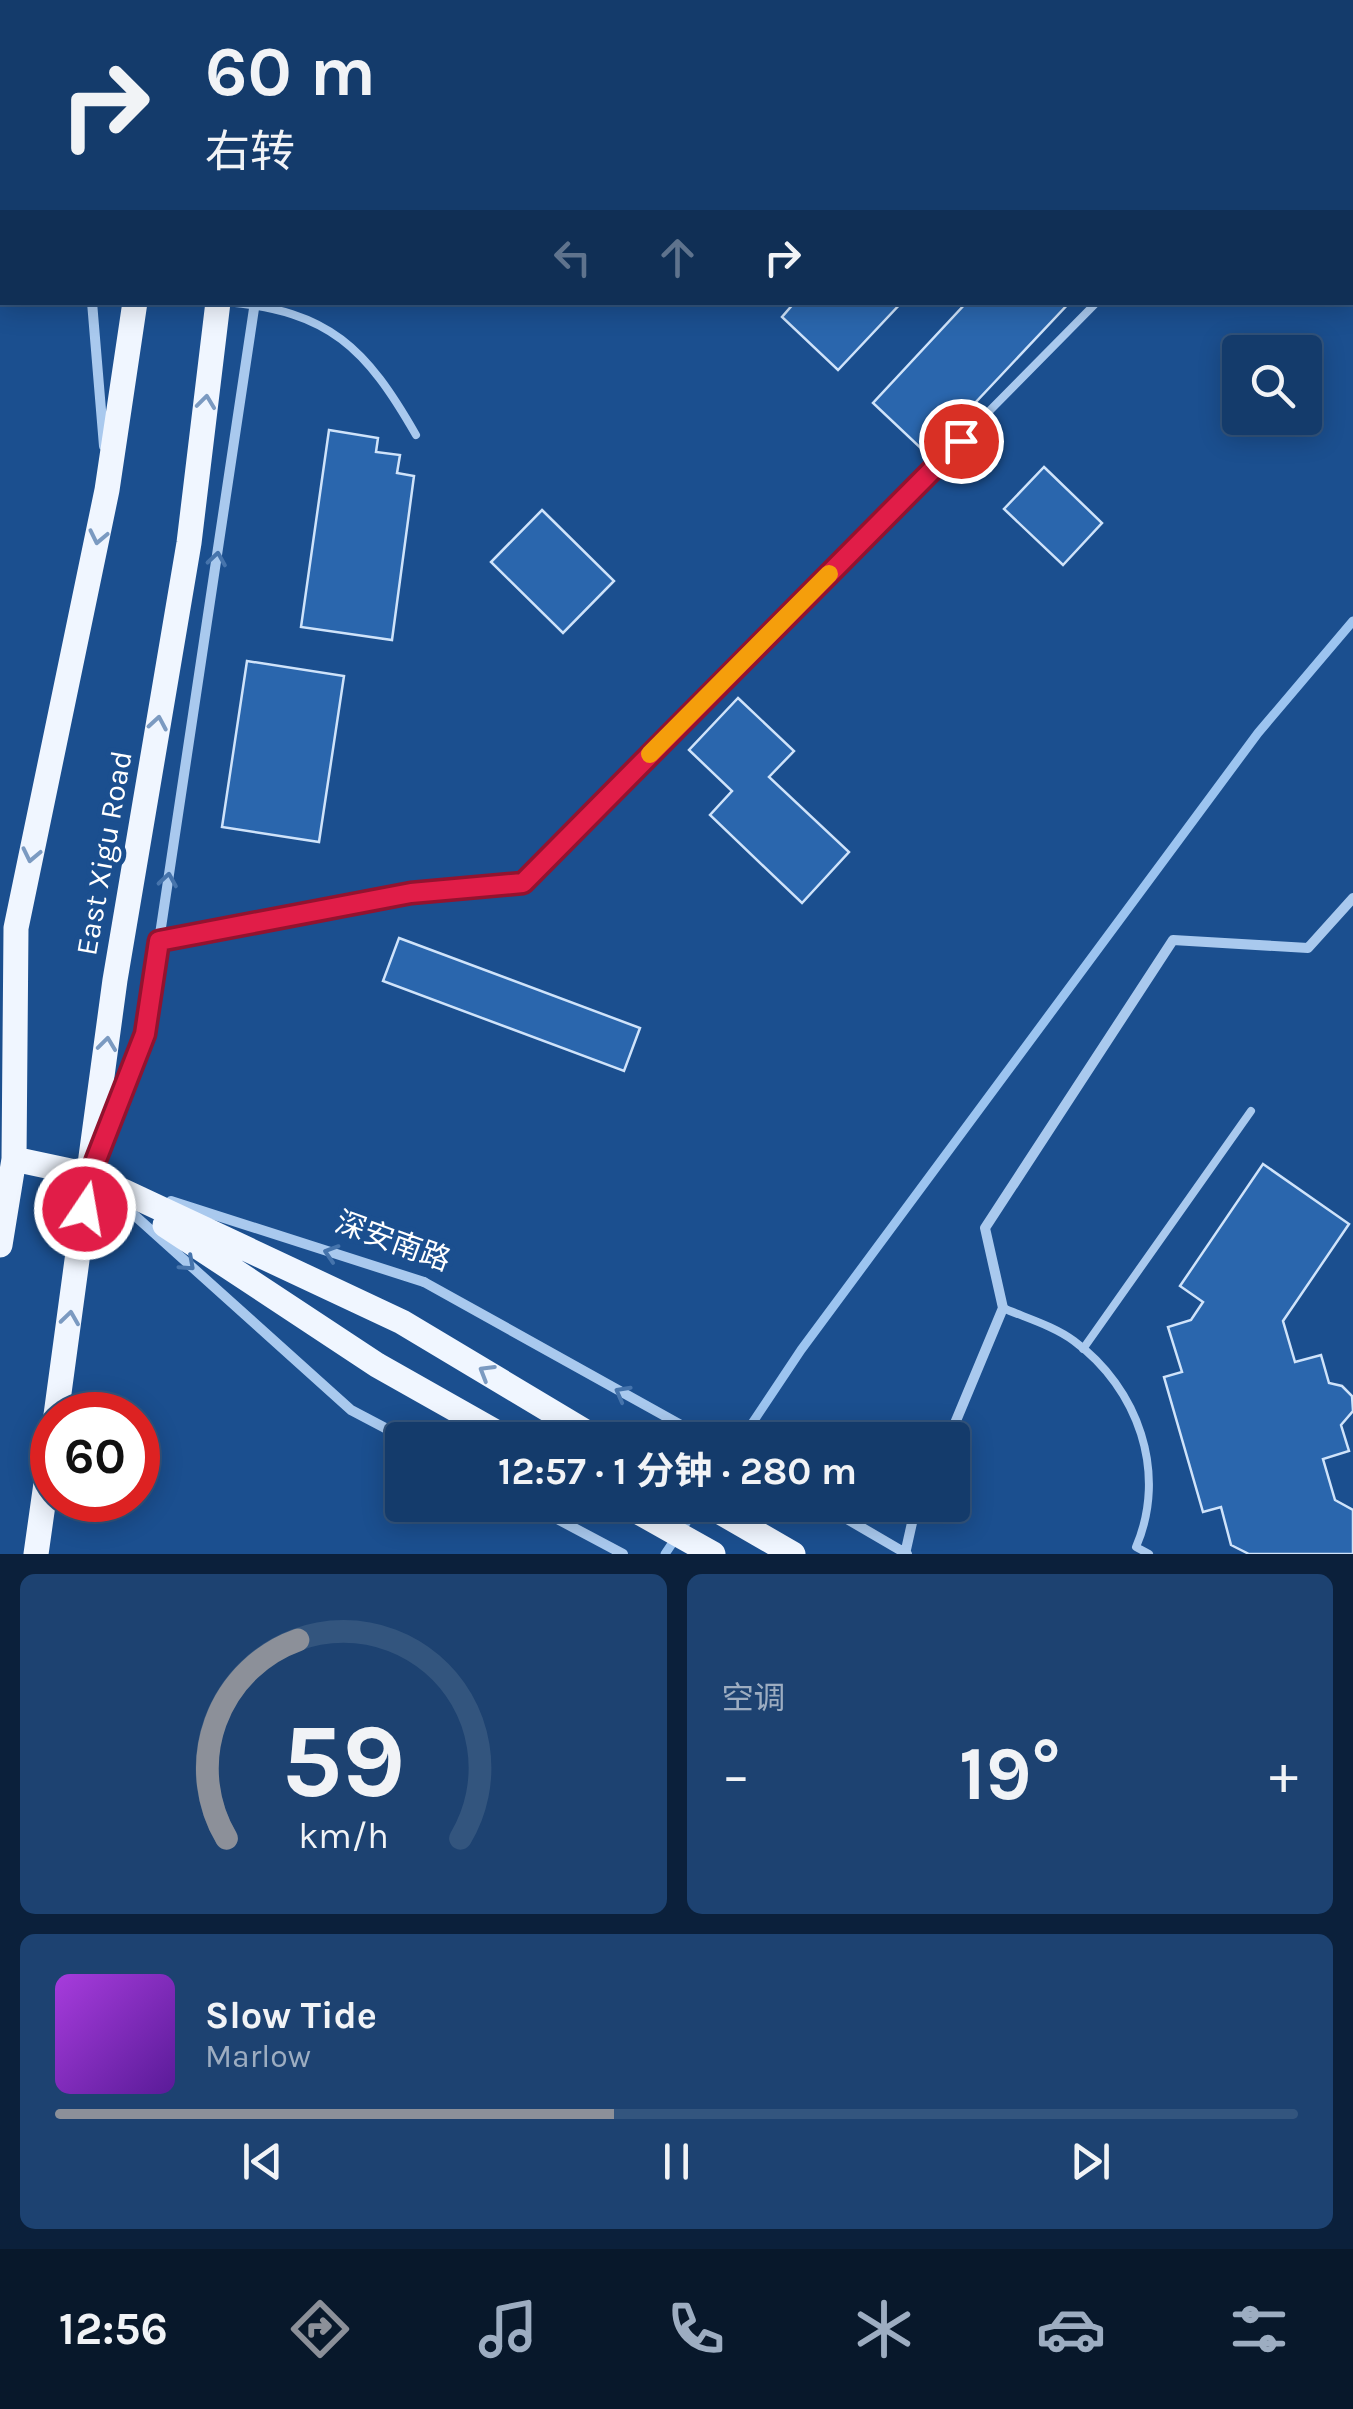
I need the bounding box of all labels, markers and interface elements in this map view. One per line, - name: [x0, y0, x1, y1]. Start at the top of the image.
- text: 60 m: [205, 31, 376, 113]
- icon: right: [40, 40, 170, 170]
- text: 右转: [205, 126, 295, 178]
- icon: left: [545, 230, 600, 285]
- icon: ahead: [650, 230, 705, 285]
- icon: right: [755, 230, 810, 285]
- map controls: [1222, 335, 1322, 435]
- button: search: [1222, 335, 1322, 435]
- one-way arrow: [195, 393, 216, 409]
- pin: [919, 399, 1004, 484]
- icon: arrive: [934, 414, 989, 469]
- one-way arrow: [88, 528, 109, 545]
- one-way arrow: [206, 550, 227, 567]
- one-way arrow: [147, 715, 168, 731]
- street label: East Xigu Road: [68, 748, 140, 958]
- one-way arrow: [21, 846, 42, 863]
- one-way arrow: [157, 872, 178, 888]
- one-way arrow: [95, 1036, 116, 1052]
- position arrow: [33, 1157, 137, 1261]
- street label: 深安南路: [330, 1204, 456, 1278]
- one-way arrow: [323, 1244, 340, 1264]
- one-way arrow: [176, 1252, 195, 1270]
- one-way arrow: [59, 1310, 80, 1326]
- one-way arrow: [479, 1365, 497, 1384]
- one-way arrow: [615, 1385, 633, 1405]
- speed limit sign: 60: [30, 1392, 160, 1522]
- text: 12:57 · 1 分钟 · 280 m: [498, 1449, 857, 1494]
- text: 空调: [722, 1680, 786, 1717]
- text: 59: [281, 1701, 405, 1822]
- text: 19°: [959, 1730, 1061, 1818]
- text: −: [722, 1743, 750, 1807]
- text: +: [1269, 1743, 1298, 1807]
- text: km/h: [298, 1815, 389, 1857]
- text: Slow Tide: [205, 1993, 377, 2038]
- text: Marlow: [205, 2038, 311, 2075]
- icon: previous: [235, 2134, 290, 2189]
- icon: pause: [649, 2134, 704, 2189]
- icon: next: [1063, 2134, 1118, 2189]
- icon: directions: [285, 2294, 355, 2364]
- icon: music: [473, 2294, 543, 2364]
- icon: phone: [661, 2294, 731, 2364]
- icon: climate: [849, 2294, 919, 2364]
- icon: car: [1036, 2294, 1106, 2364]
- icon: filters: [1224, 2294, 1294, 2364]
- text: 12:56: [59, 2303, 168, 2355]

